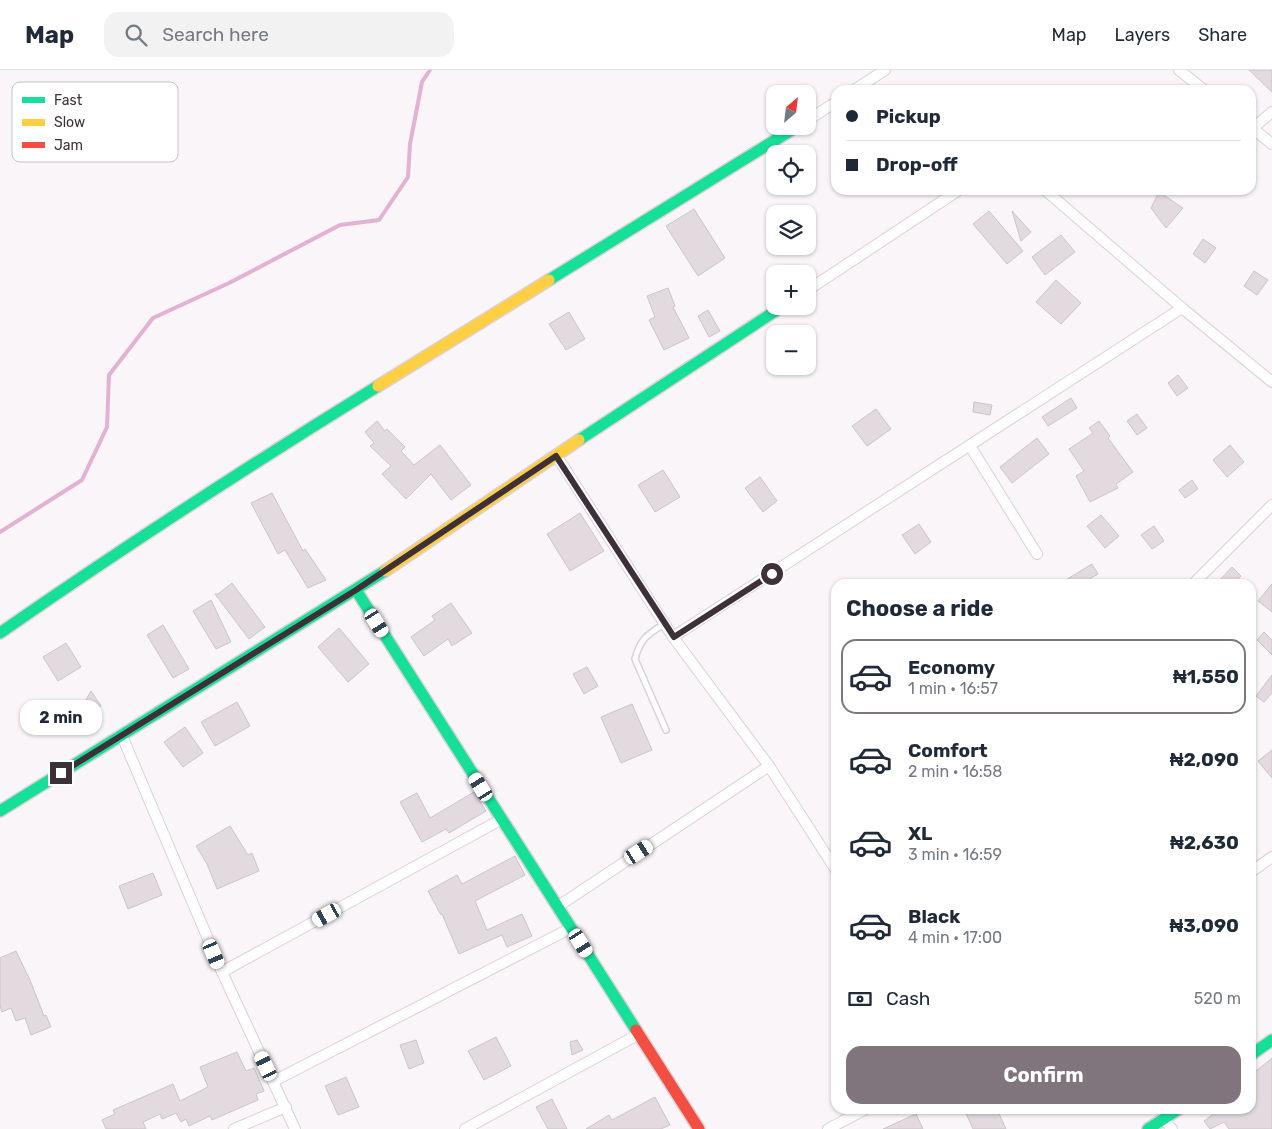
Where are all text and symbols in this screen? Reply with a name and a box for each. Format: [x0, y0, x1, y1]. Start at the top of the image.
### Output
search box [104, 12, 454, 57]
text: Map [25, 21, 74, 49]
icon: search [122, 21, 150, 49]
text: Search here [162, 23, 269, 46]
text: Map [1052, 24, 1087, 46]
text: Layers [1115, 24, 1170, 46]
text: Share [1198, 24, 1247, 46]
legend [12, 82, 178, 162]
north arrow [766, 85, 816, 135]
map controls [766, 85, 816, 375]
text: Fast [54, 92, 83, 109]
text: Pickup [876, 105, 941, 128]
text: Slow [54, 114, 85, 131]
text: Jam [54, 137, 83, 154]
button: locate [766, 145, 816, 195]
text: Drop-off [876, 153, 958, 176]
button: layers [766, 205, 816, 255]
button: + [766, 265, 816, 315]
button: − [766, 325, 816, 375]
route start [761, 563, 783, 585]
text: Choose a ride [846, 595, 993, 622]
car [362, 606, 391, 640]
icon: car [848, 654, 893, 699]
text: Economy [908, 656, 995, 679]
text: ₦1,550 [1173, 665, 1239, 688]
text: 1 min · 16:57 [908, 679, 998, 698]
callout: 2 min [20, 700, 102, 736]
text: 2 min [39, 708, 83, 727]
icon: car [848, 737, 893, 782]
text: Comfort [908, 739, 988, 762]
text: ₦2,090 [1170, 748, 1239, 771]
route end [50, 762, 72, 784]
text: 2 min · 16:58 [908, 762, 1003, 781]
car [466, 770, 495, 804]
icon: car [848, 820, 893, 865]
text: XL [908, 822, 932, 845]
text: ₦2,630 [1170, 831, 1239, 854]
car [622, 838, 655, 866]
text: 3 min · 16:59 [908, 845, 1002, 864]
car [310, 901, 343, 929]
icon: car [848, 903, 893, 948]
text: Black [908, 905, 960, 928]
text: ₦3,090 [1170, 914, 1239, 937]
car [566, 926, 595, 960]
text: 4 min · 17:00 [908, 928, 1002, 947]
car [201, 937, 226, 971]
icon: cash [846, 985, 874, 1013]
text: Cash [886, 987, 930, 1010]
text: 520 m [1194, 989, 1241, 1008]
button: Confirm [846, 1046, 1241, 1104]
car [252, 1049, 279, 1083]

